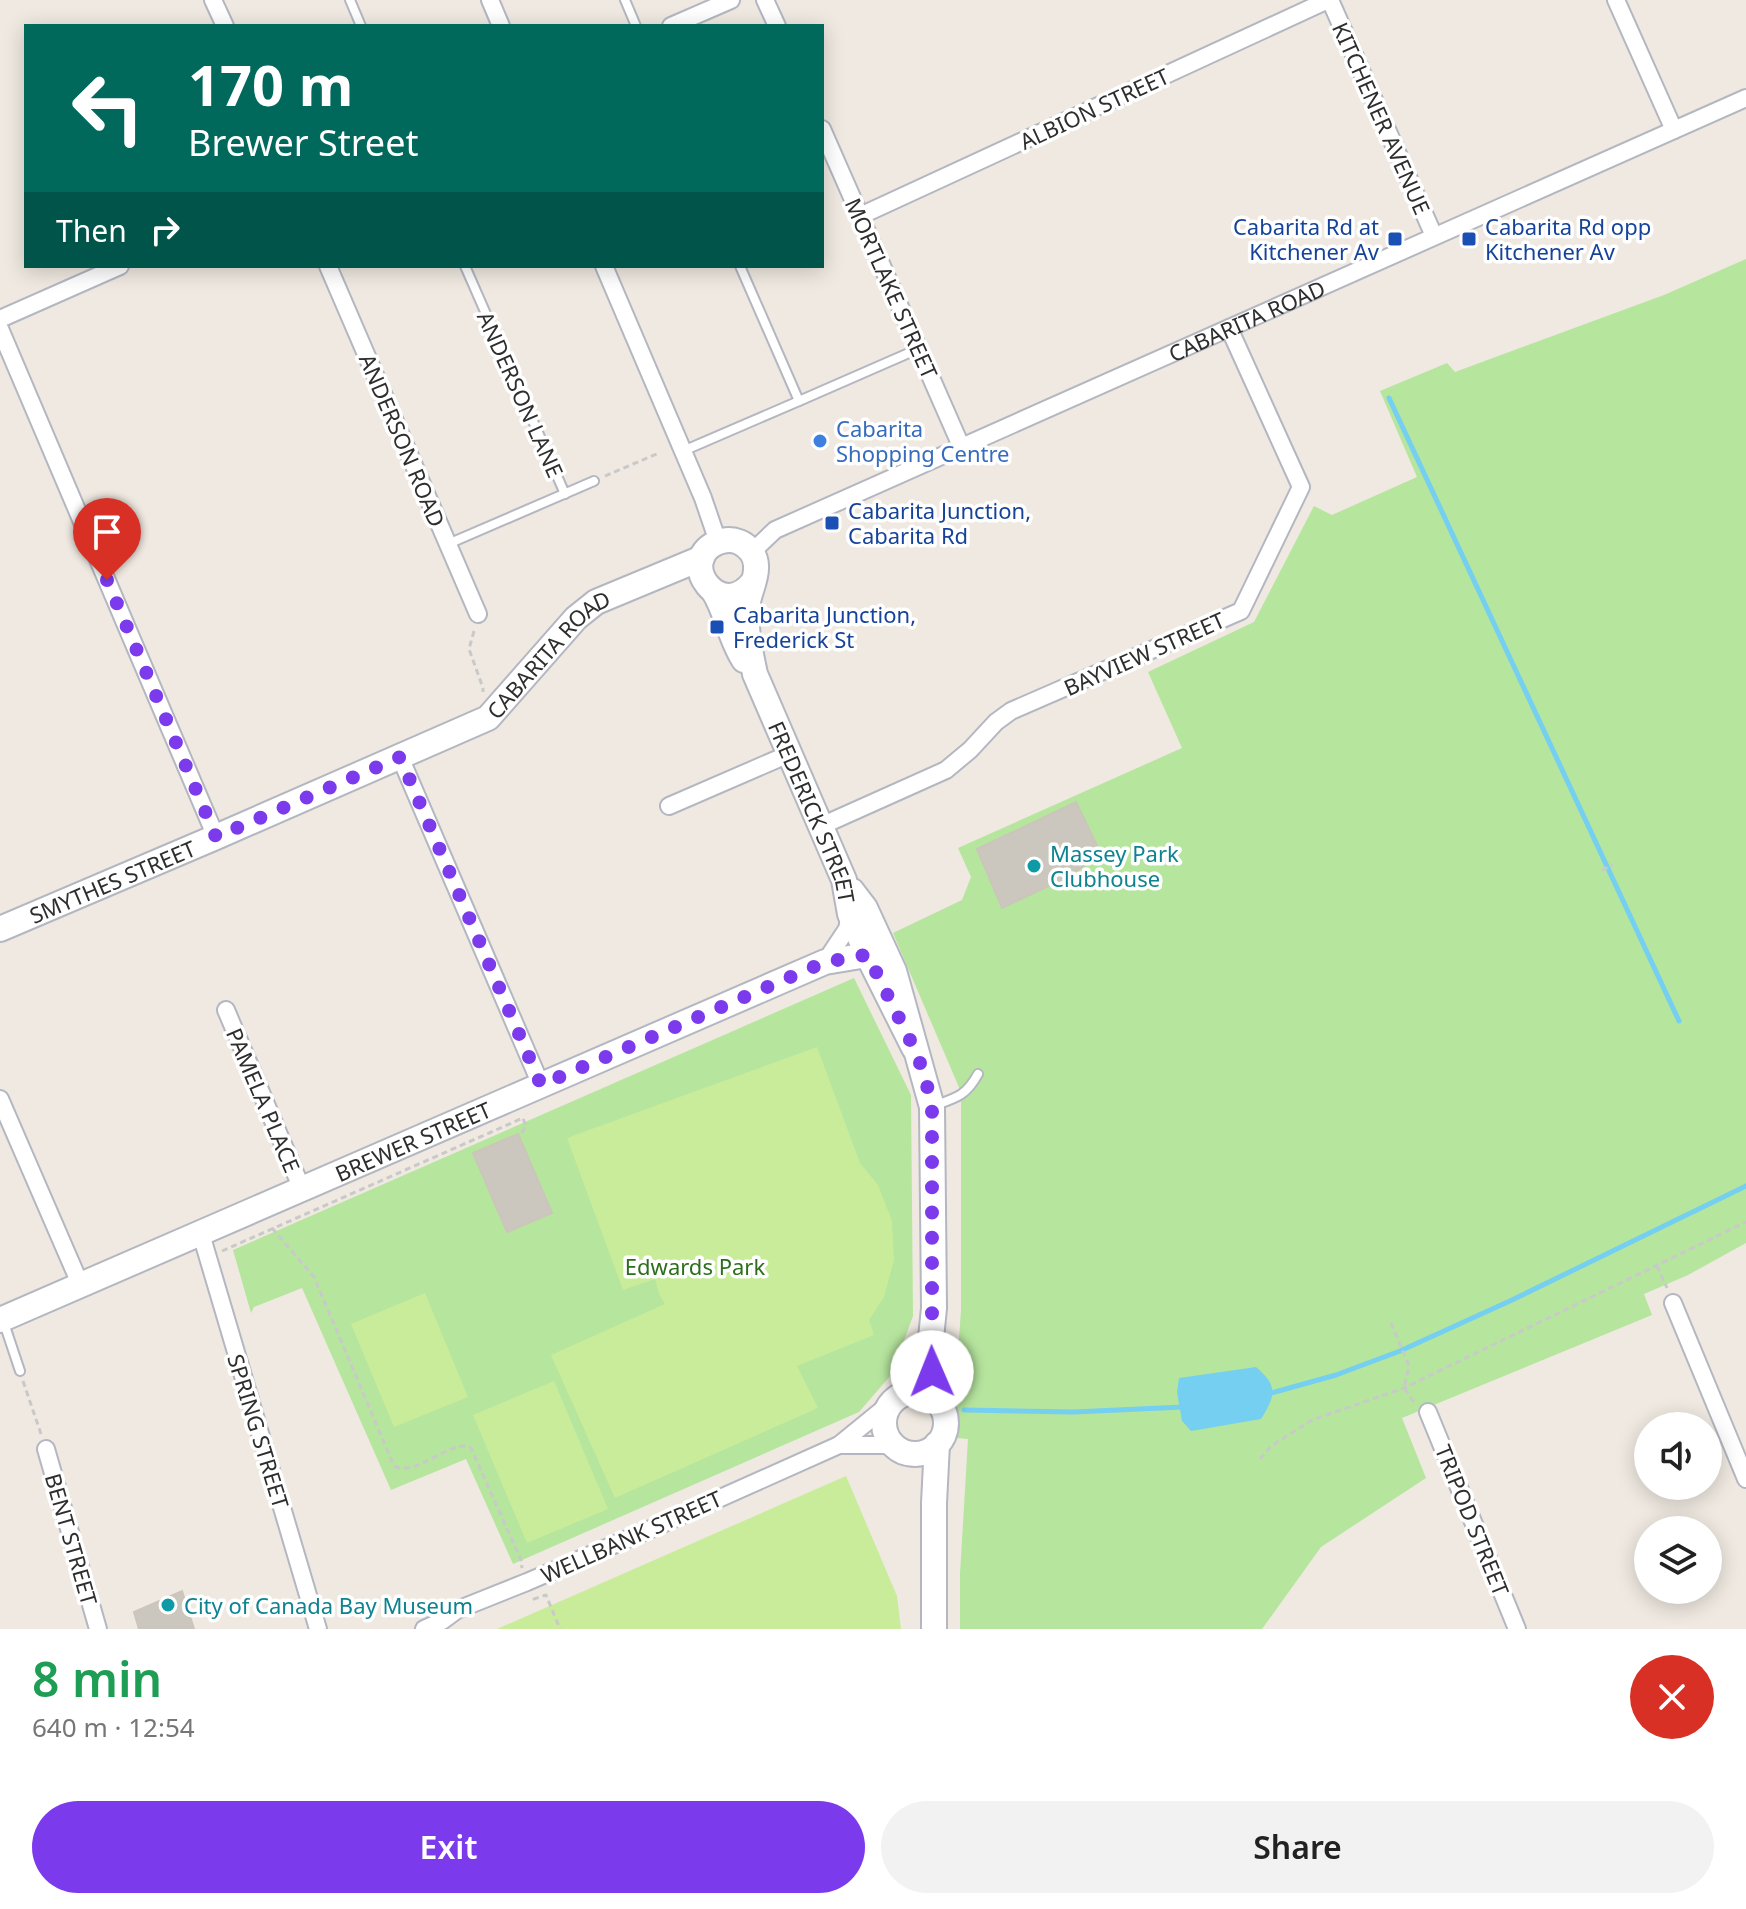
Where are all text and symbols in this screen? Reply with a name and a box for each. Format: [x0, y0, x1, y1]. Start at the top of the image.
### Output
street label: KITCHENER AVENUE [1326, 17, 1438, 219]
text: 170 m [188, 46, 353, 122]
icon: left [56, 56, 160, 160]
street label: ALBION STREET [1014, 60, 1174, 156]
text: Brewer Street [188, 118, 418, 167]
street label: MORTLAKE STREET [839, 193, 945, 383]
icon: right [143, 208, 187, 252]
text: Then [56, 210, 127, 251]
place label: Cabarita Rd at Kitchener Av [1233, 211, 1380, 266]
place label: Cabarita Rd opp Kitchener Av [1485, 211, 1651, 266]
marker: Cabarita Rd at Kitchener Av [1386, 230, 1404, 248]
marker: Cabarita Rd opp Kitchener Av [1460, 230, 1478, 248]
street label: CABARITA ROAD [1164, 272, 1330, 368]
street label: ANDERSON LANE [471, 306, 571, 482]
street label: ANDERSON ROAD [353, 349, 453, 531]
place label: Cabarita Shopping Centre [836, 413, 1009, 468]
marker: Cabarita Shopping Centre [811, 432, 829, 450]
place label: Cabarita Junction, Cabarita Rd [848, 495, 1031, 550]
pin [73, 498, 141, 580]
icon: arrive [85, 510, 129, 554]
marker: Cabarita Junction, Cabarita Rd [823, 514, 841, 532]
street label: CABARITA ROAD [479, 583, 614, 725]
place label: Cabarita Junction, Frederick St [733, 599, 916, 654]
street label: BAYVIEW STREET [1059, 604, 1229, 702]
marker: Cabarita Junction, Frederick St [708, 618, 726, 636]
street label: FREDERICK STREET [762, 716, 863, 905]
street label: SMYTHES STREET [25, 833, 200, 930]
place label: Massey Park Clubhouse [1050, 838, 1179, 893]
marker: Massey Park Clubhouse [1025, 857, 1043, 875]
street label: PAMELA PLACE [220, 1023, 308, 1177]
street label: BREWER STREET [330, 1094, 495, 1188]
park label: Edwards Park [625, 1251, 765, 1281]
position arrow [890, 1330, 974, 1414]
street label: SPRING STREET [221, 1350, 297, 1512]
map controls [1634, 1412, 1722, 1604]
button: sound [1634, 1412, 1722, 1500]
street label: TRIPOD STREET [1429, 1440, 1517, 1600]
street label: BENT STREET [39, 1470, 105, 1608]
street label: WELLBANK STREET [536, 1483, 726, 1589]
button: layers [1634, 1516, 1722, 1604]
place label: City of Canada Bay Museum [184, 1590, 473, 1620]
marker: City of Canada Bay Museum [159, 1596, 177, 1614]
text: 8 min [32, 1646, 162, 1711]
button: close [1630, 1655, 1714, 1739]
text: 640 m · 12:54 [32, 1709, 195, 1745]
button: Exit [32, 1801, 865, 1893]
button: Share [881, 1801, 1714, 1893]

